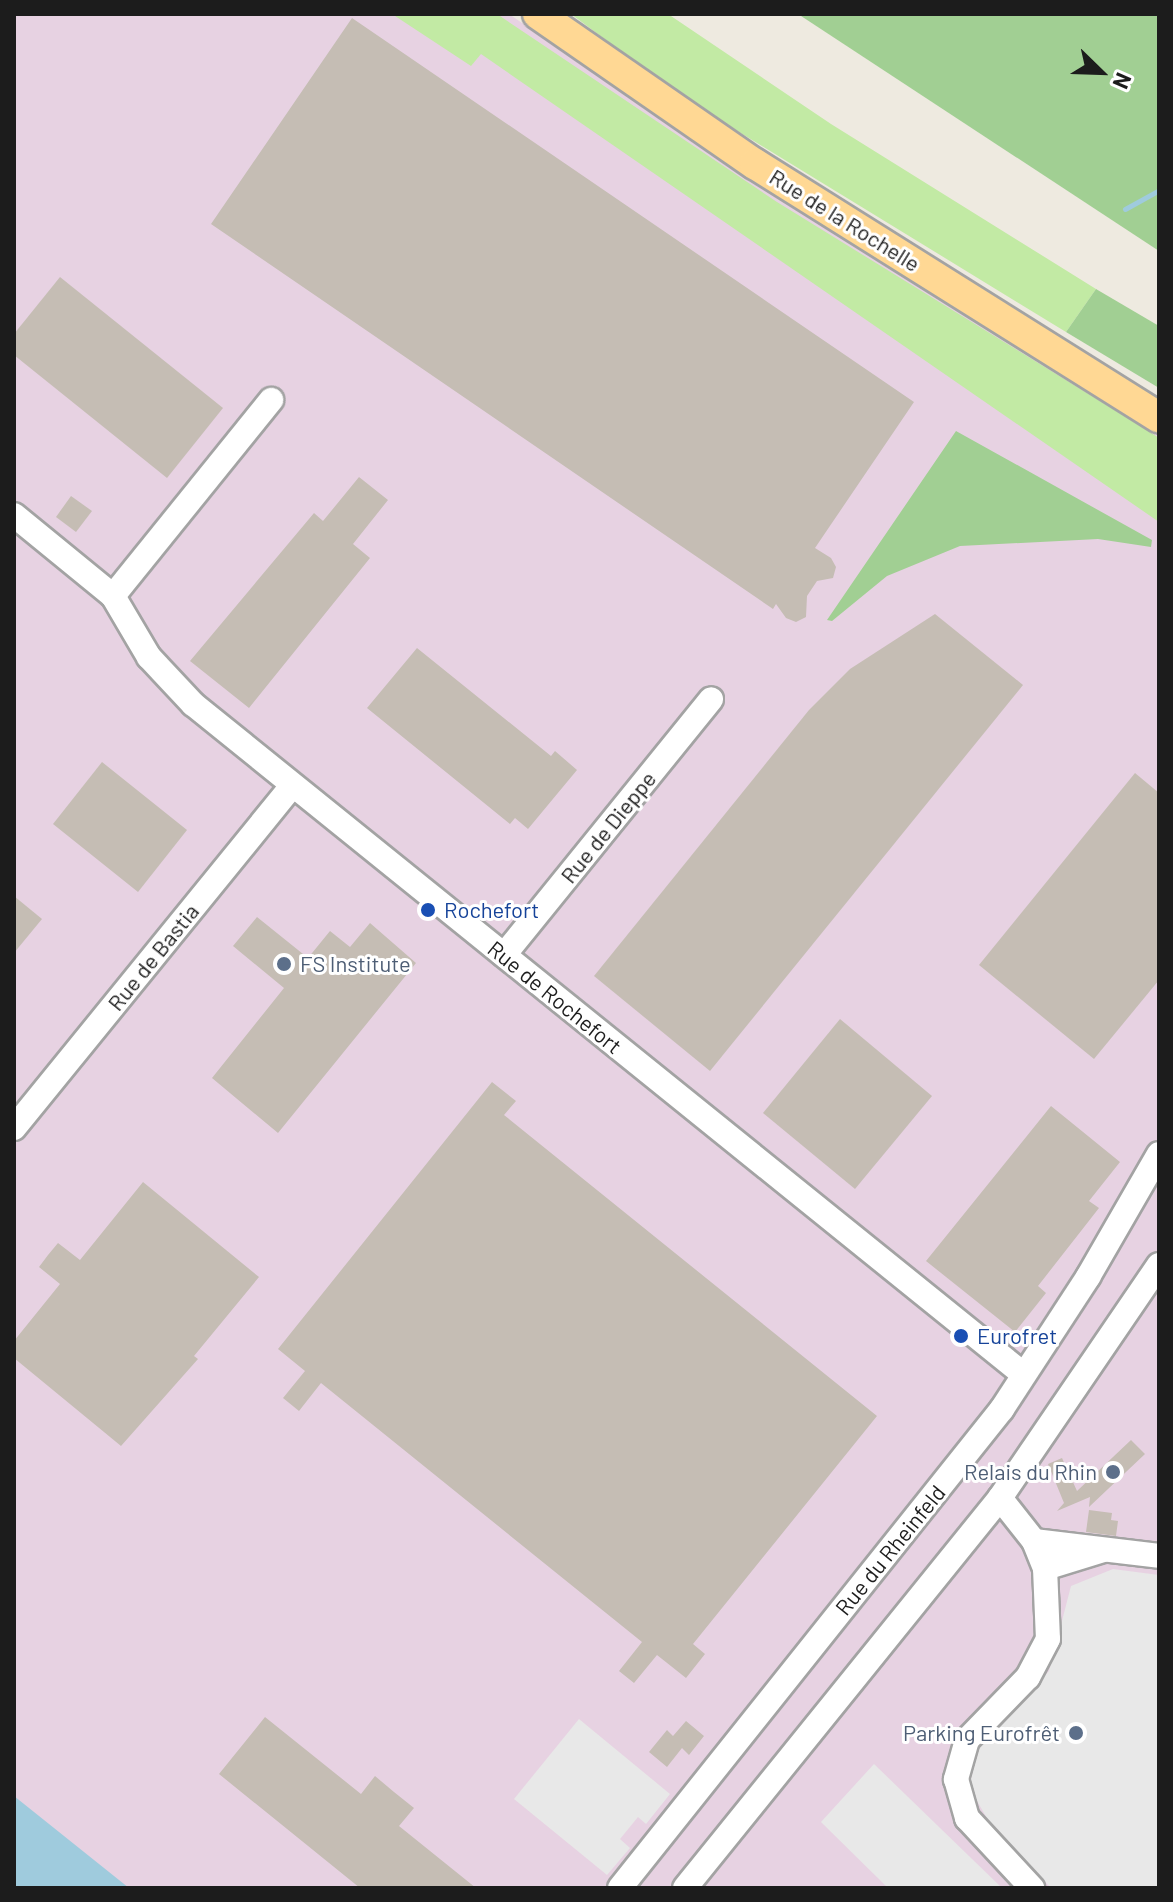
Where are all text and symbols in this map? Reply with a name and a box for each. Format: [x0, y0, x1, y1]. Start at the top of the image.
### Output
north arrow [1061, 32, 1141, 112]
text: N [1108, 70, 1138, 93]
street label: Rue de la Rochelle [765, 163, 925, 277]
street label: Rue de Dieppe [555, 766, 661, 888]
place label: Rochefort [444, 897, 539, 923]
street label: Rue de Bastia [102, 898, 204, 1016]
marker: Rochefort [419, 901, 437, 919]
street label: Rue de Rochefort [483, 935, 627, 1059]
place label: FS Institute [300, 951, 411, 977]
marker: FS Institute [275, 955, 293, 973]
place label: Eurofret [977, 1323, 1057, 1349]
marker: Eurofret [952, 1327, 970, 1345]
place label: Relais du Rhin [964, 1459, 1097, 1485]
marker: Relais du Rhin [1104, 1463, 1122, 1481]
street label: Rue du Rheinfeld [830, 1480, 950, 1620]
place label: Parking Eurofrêt [903, 1720, 1060, 1746]
marker: Parking Eurofrêt [1067, 1724, 1085, 1742]

